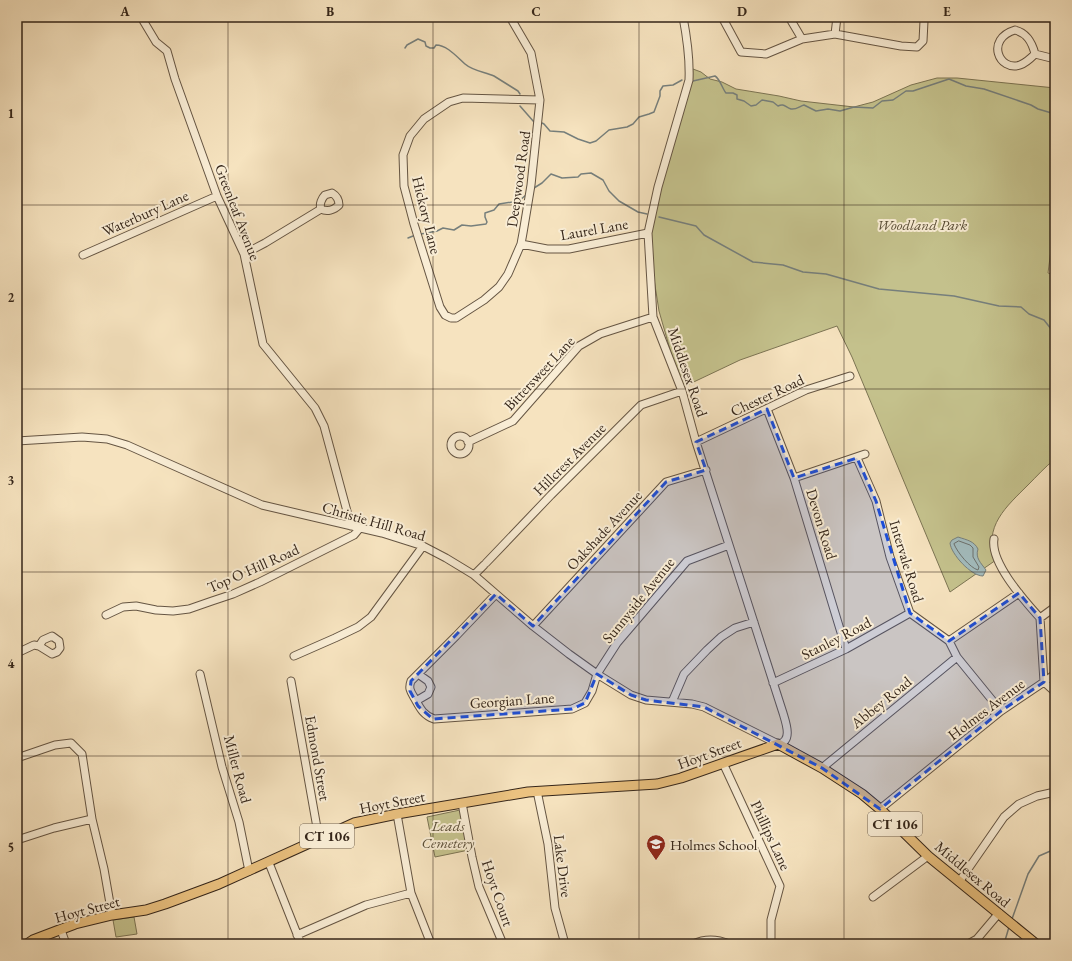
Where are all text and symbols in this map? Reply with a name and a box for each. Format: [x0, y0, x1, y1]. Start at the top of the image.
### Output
text: A [119, 3, 130, 20]
text: B [326, 3, 334, 20]
text: C [531, 3, 541, 20]
text: D [737, 3, 747, 20]
text: E [943, 3, 951, 20]
text: 1 [8, 105, 15, 122]
street label: Deepwood Road [502, 129, 534, 228]
street label: Greenleaf Avenue [211, 161, 265, 263]
street label: Hickory Lane [408, 174, 446, 256]
street label: Waterbury Lane [99, 185, 191, 240]
street label: Laurel Lane [559, 214, 630, 244]
park label: Woodland Park [877, 215, 967, 234]
text: 2 [8, 289, 15, 306]
street label: Middlesex Road [664, 325, 712, 420]
street label: Bittersweet Lane [500, 332, 579, 414]
street label: Chester Road [727, 370, 807, 420]
street label: Hillcrest Avenue [529, 418, 610, 499]
text: 3 [8, 472, 15, 489]
street label: Oakshade Avenue [562, 486, 646, 574]
street label: Devon Road [802, 486, 842, 562]
street label: Christie Hill Road [320, 497, 428, 545]
street label: Intervale Road [886, 518, 929, 605]
street label: Top O Hill Road [204, 539, 302, 597]
street label: Sunnyside Avenue [598, 553, 678, 647]
street label: Stanley Road [798, 612, 875, 664]
text: 4 [8, 655, 15, 672]
street label: Abbey Road [846, 672, 916, 733]
street label: Holmes Avenue [944, 674, 1028, 744]
street label: Georgian Lane [469, 688, 555, 712]
street label: Edmond Street [301, 714, 335, 802]
street label: Miller Road [220, 733, 256, 805]
street label: Hoyt Street [675, 733, 744, 773]
street label: Hoyt Street [358, 786, 427, 818]
street label: Phillips Lane [747, 797, 795, 873]
road number: CT 106 [868, 812, 922, 836]
park label: Leads Cemetery [422, 816, 474, 852]
road number: CT 106 [300, 824, 354, 848]
school or university icon: Holmes School [645, 833, 667, 861]
street label: Lake Drive [550, 834, 576, 898]
place label: Holmes School [670, 835, 758, 854]
street label: Middlesex Road [931, 837, 1015, 911]
text: 5 [8, 839, 14, 856]
street label: Hoyt Court [478, 857, 518, 929]
street label: Hoyt Street [52, 891, 122, 927]

